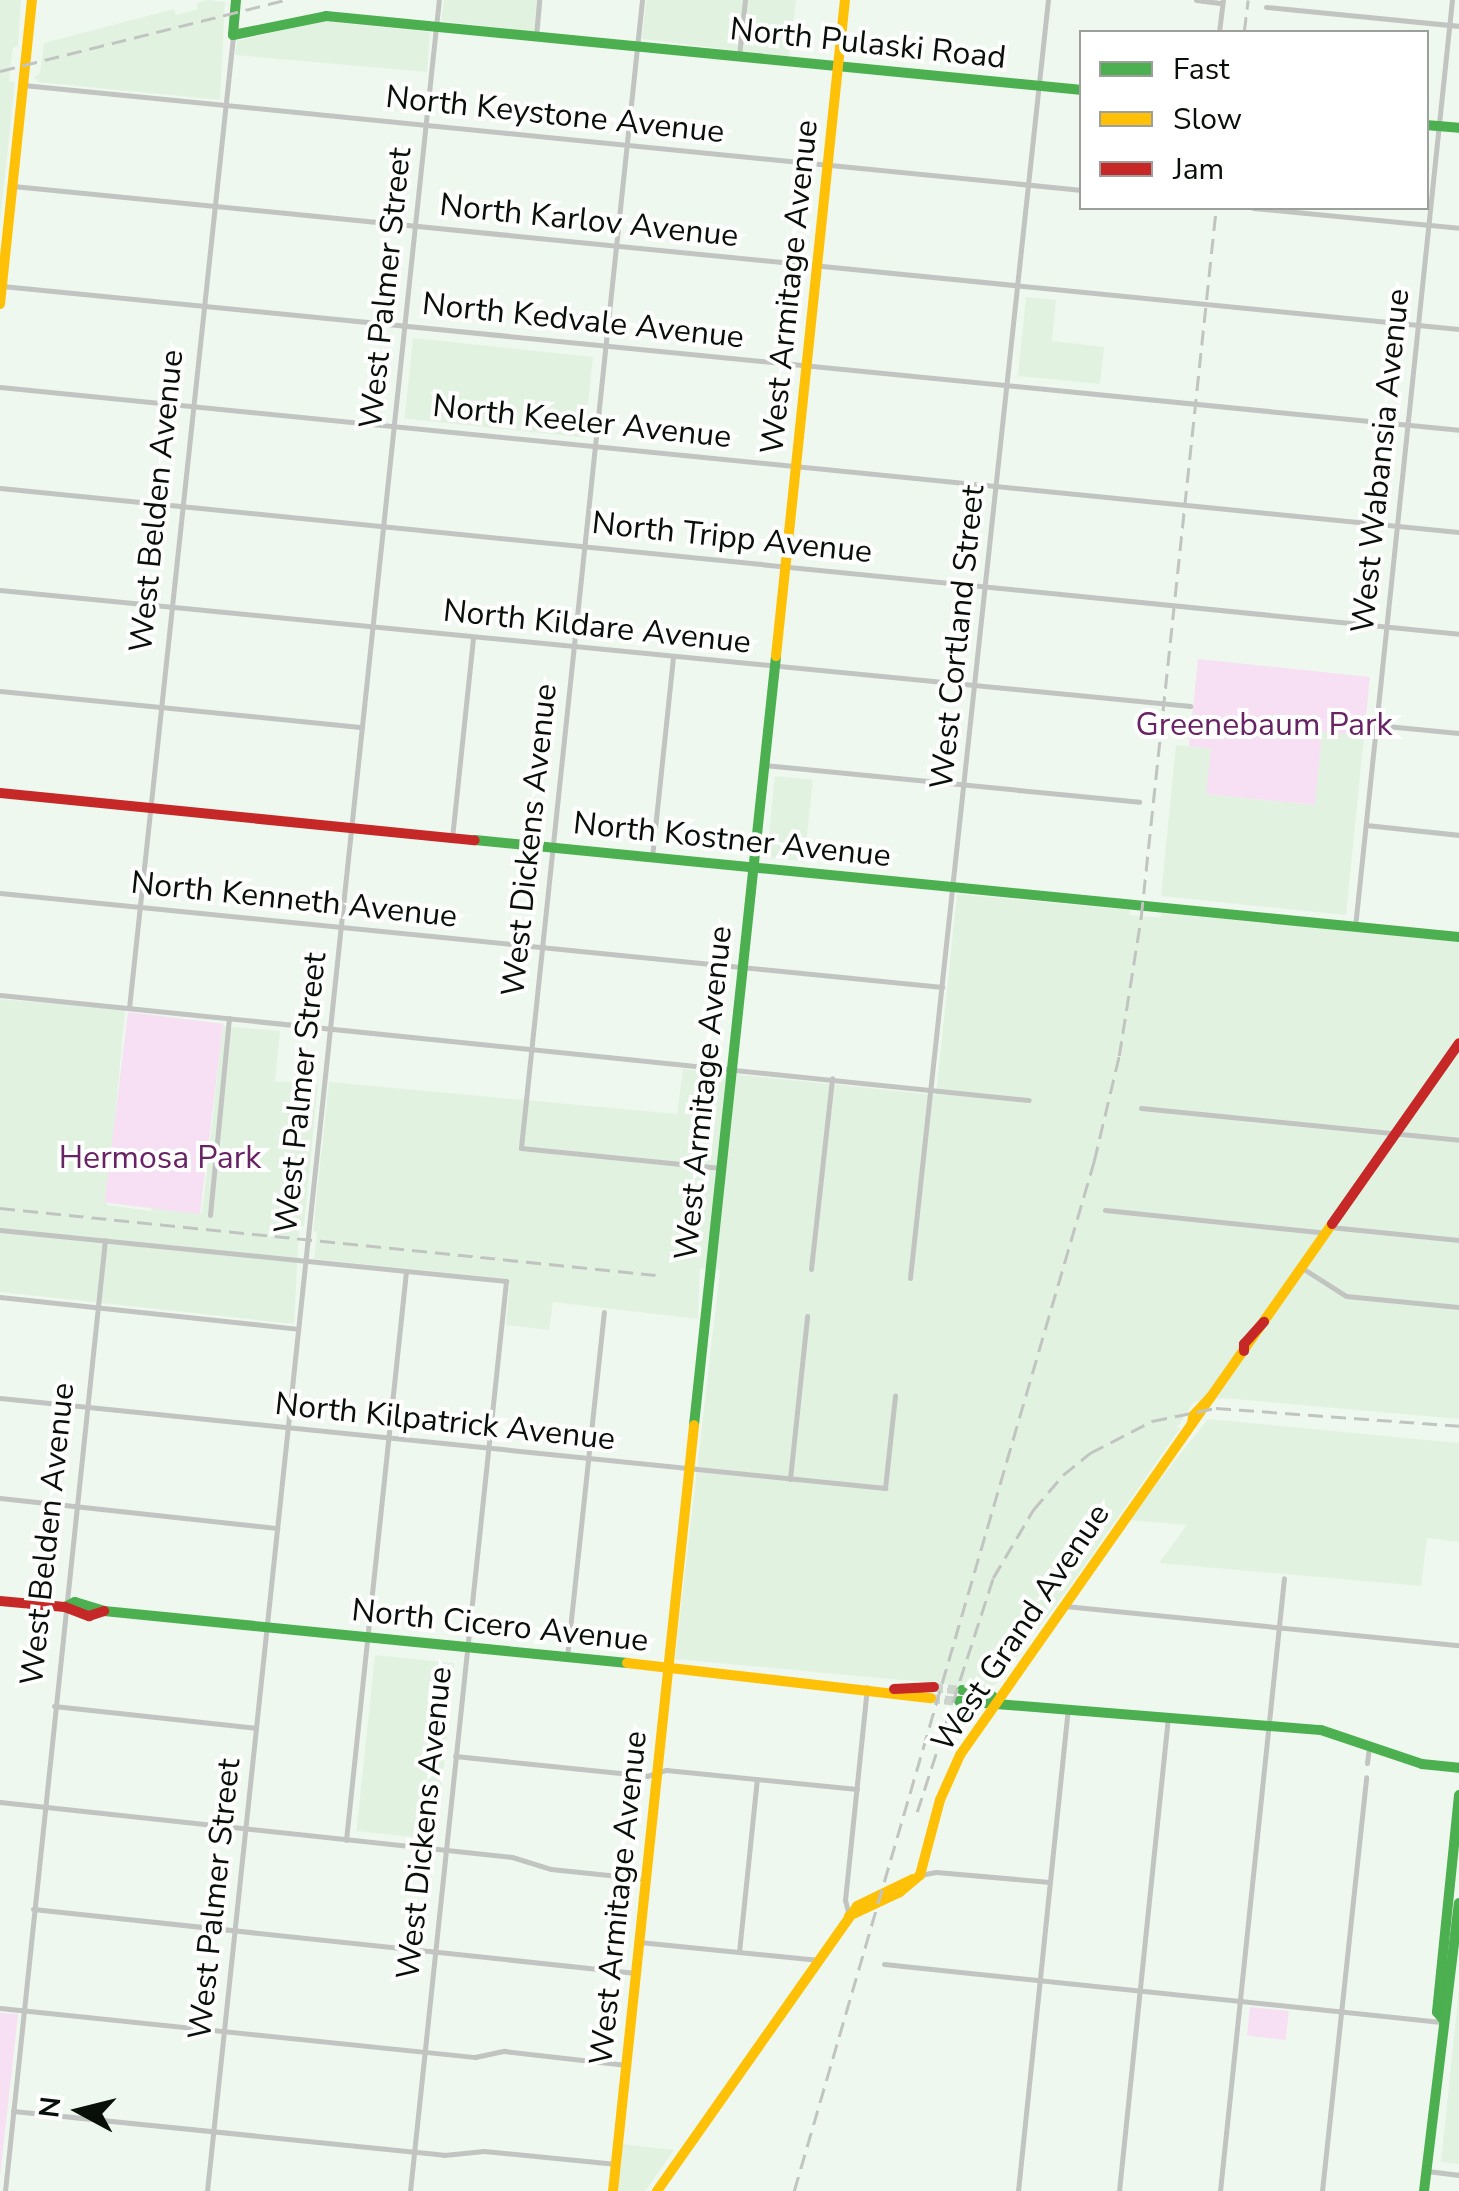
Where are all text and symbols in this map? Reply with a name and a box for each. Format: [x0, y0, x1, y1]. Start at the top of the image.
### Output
street label: North Pulaski Road [728, 10, 1008, 78]
legend [1079, 30, 1429, 210]
text: Fast [1173, 49, 1230, 90]
street label: North Keystone Avenue [384, 78, 726, 152]
text: Slow [1173, 99, 1242, 140]
street label: West Armitage Avenue [753, 118, 827, 456]
street label: West Palmer Street [352, 146, 420, 430]
text: Jam [1173, 149, 1224, 190]
street label: North Karlov Avenue [438, 186, 740, 256]
street label: North Kedvale Avenue [420, 285, 746, 357]
street label: West Wabansia Avenue [1344, 287, 1418, 635]
street label: West Belden Avenue [122, 348, 192, 654]
street label: North Keeler Avenue [431, 387, 733, 457]
street label: West Cortland Street [923, 483, 993, 791]
street label: North Tripp Avenue [590, 504, 874, 572]
street label: North Kildare Avenue [441, 592, 753, 662]
street label: West Dickens Avenue [494, 682, 566, 998]
park label: Greenebaum Park [1136, 706, 1392, 744]
street label: North Kostner Avenue [571, 804, 893, 876]
street label: North Kenneth Avenue [129, 864, 459, 936]
street label: West Armitage Avenue [667, 924, 741, 1262]
street label: West Palmer Street [267, 951, 335, 1235]
park label: Hermosa Park [59, 1139, 261, 1177]
street label: West Belden Avenue [13, 1381, 83, 1687]
street label: North Kilpatrick Avenue [273, 1385, 617, 1459]
street label: West Grand Avenue [924, 1497, 1118, 1759]
street label: North Cicero Avenue [350, 1591, 650, 1661]
street label: West Dickens Avenue [389, 1665, 461, 1981]
street label: West Armitage Avenue [582, 1729, 656, 2067]
street label: West Palmer Street [181, 1757, 249, 2041]
north arrow [30, 2061, 130, 2161]
text: N [30, 2095, 70, 2120]

